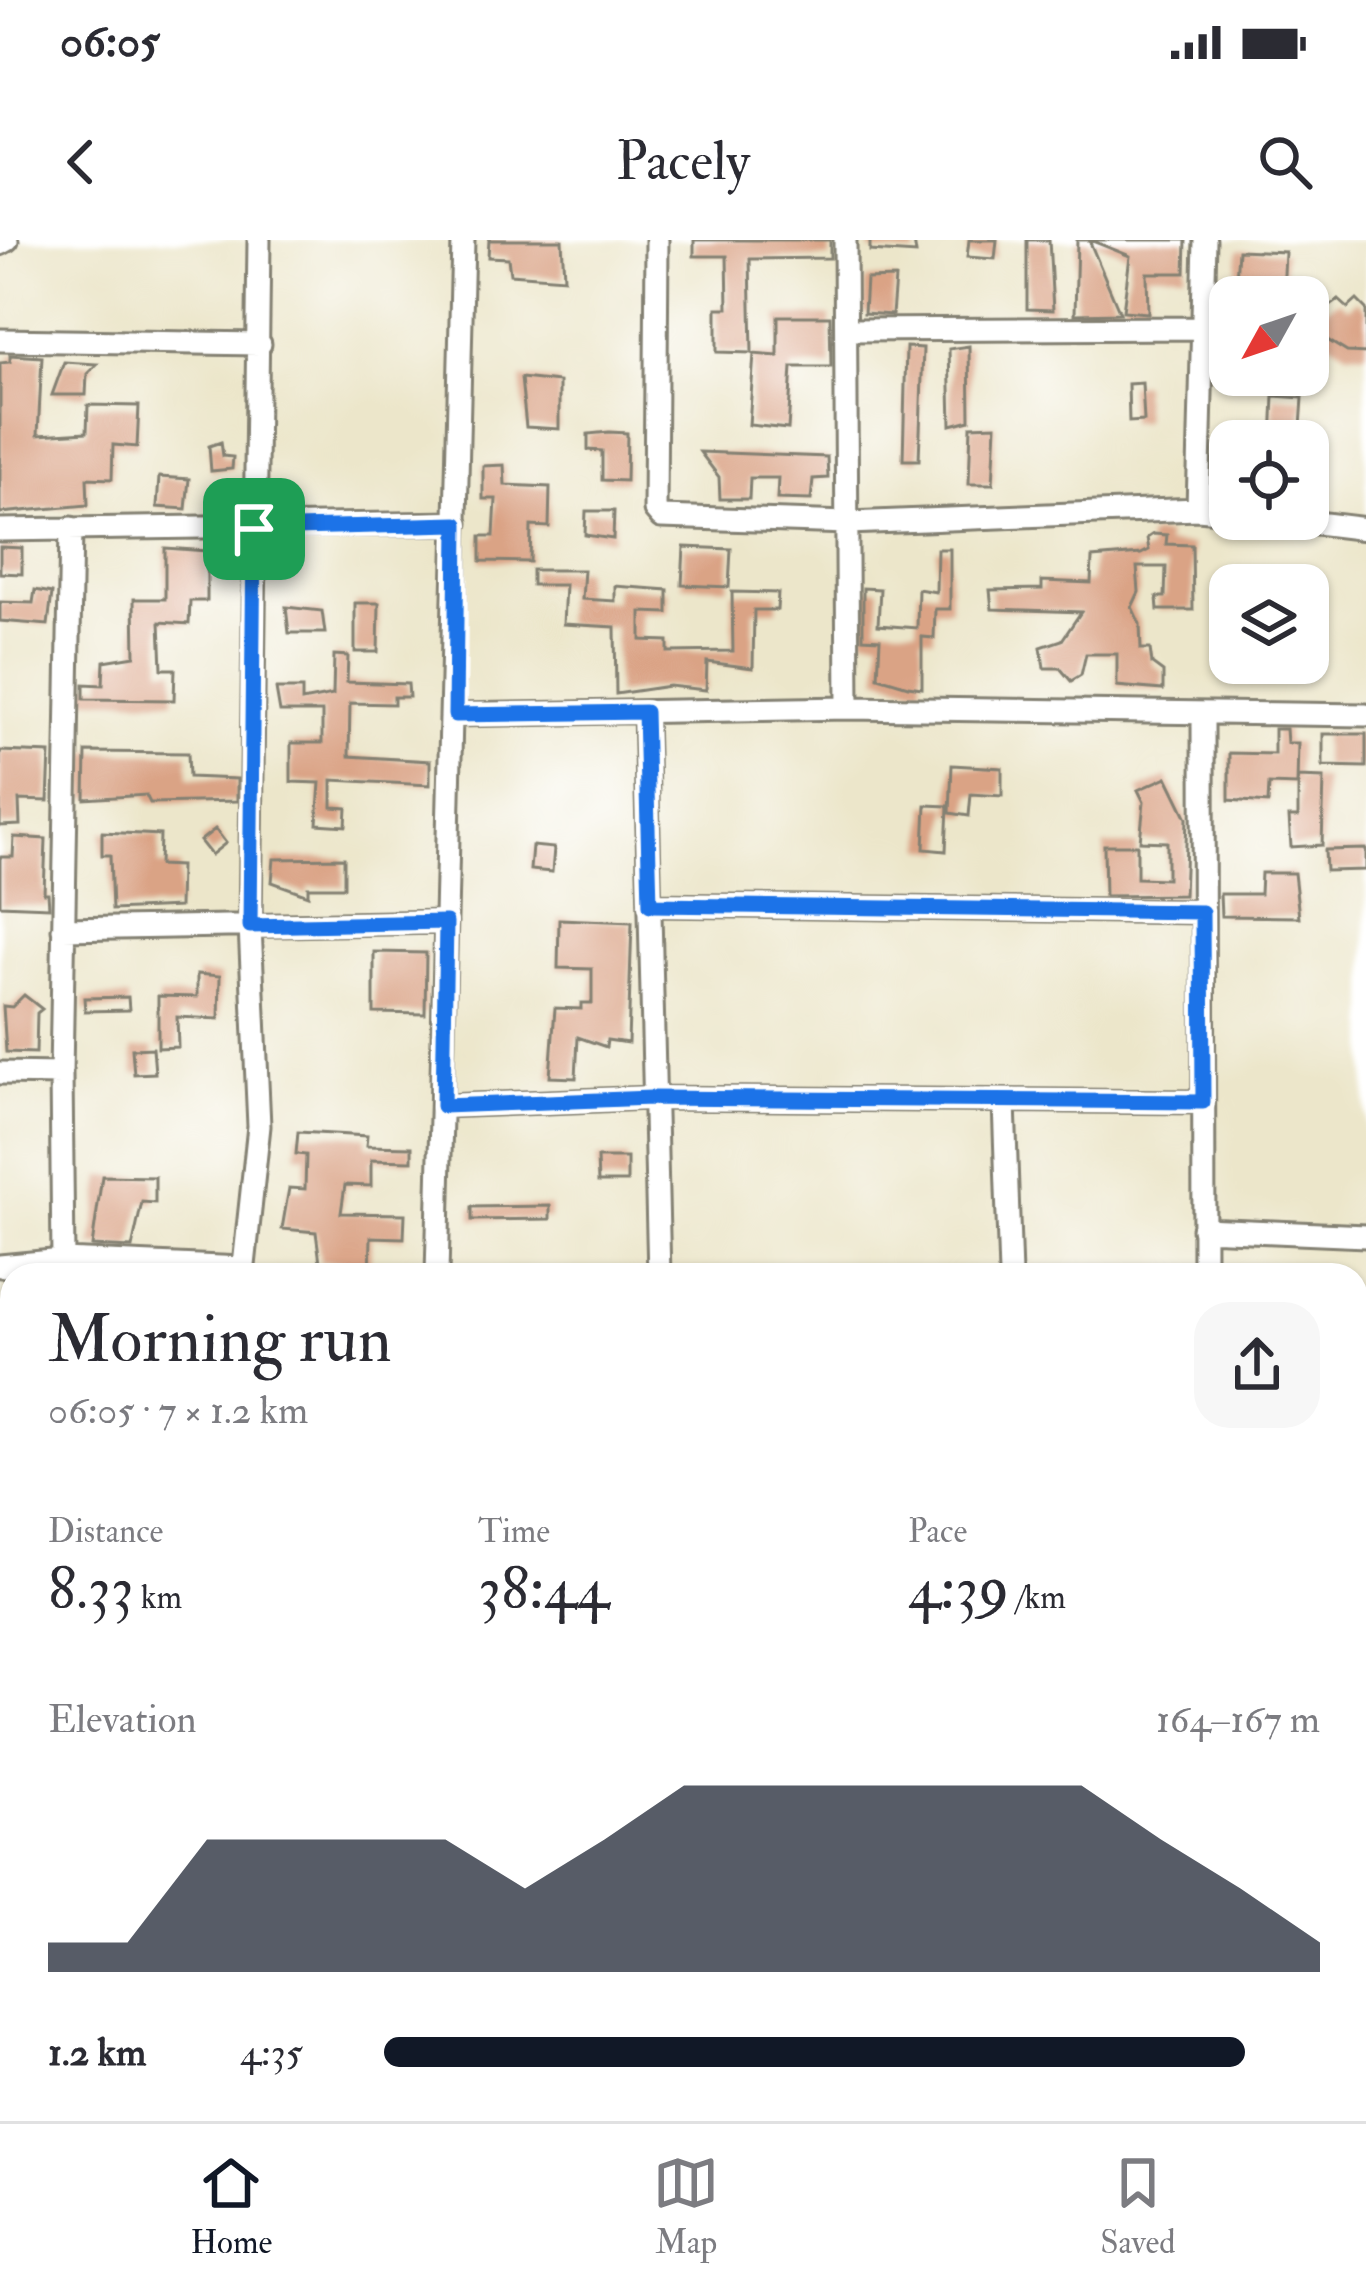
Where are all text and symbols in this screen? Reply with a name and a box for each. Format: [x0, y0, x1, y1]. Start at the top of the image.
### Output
text: 06:05 [60, 14, 160, 70]
text: Pacely [616, 128, 750, 196]
icon: back [48, 129, 114, 195]
icon: search [1252, 129, 1318, 195]
north arrow [1209, 276, 1329, 396]
map controls [1209, 276, 1329, 684]
button: locate [1209, 420, 1329, 540]
pin [203, 478, 305, 580]
icon: arrive [221, 496, 287, 562]
button: layers [1209, 564, 1329, 684]
text: Morning run [48, 1299, 392, 1382]
button: share [1194, 1302, 1320, 1428]
text: 06:05 · 7 × 1.2 km [48, 1386, 308, 1435]
text: Distance [48, 1511, 163, 1552]
text: Time [478, 1511, 550, 1552]
text: Pace [908, 1511, 967, 1552]
text: 8.33 [48, 1552, 134, 1627]
text: 38:44 [478, 1552, 609, 1627]
text: 4:39 [908, 1552, 1009, 1627]
text: km [134, 1577, 182, 1618]
text: /km [1009, 1577, 1066, 1618]
text: Elevation [48, 1695, 197, 1744]
text: 164–167 m [1156, 1695, 1320, 1744]
text: 1.2 km [48, 2028, 146, 2077]
text: 4:35 [240, 2028, 303, 2077]
tab: Home [190, 2150, 272, 2263]
tab: Map [653, 2150, 719, 2263]
tab: Saved [1100, 2150, 1176, 2263]

